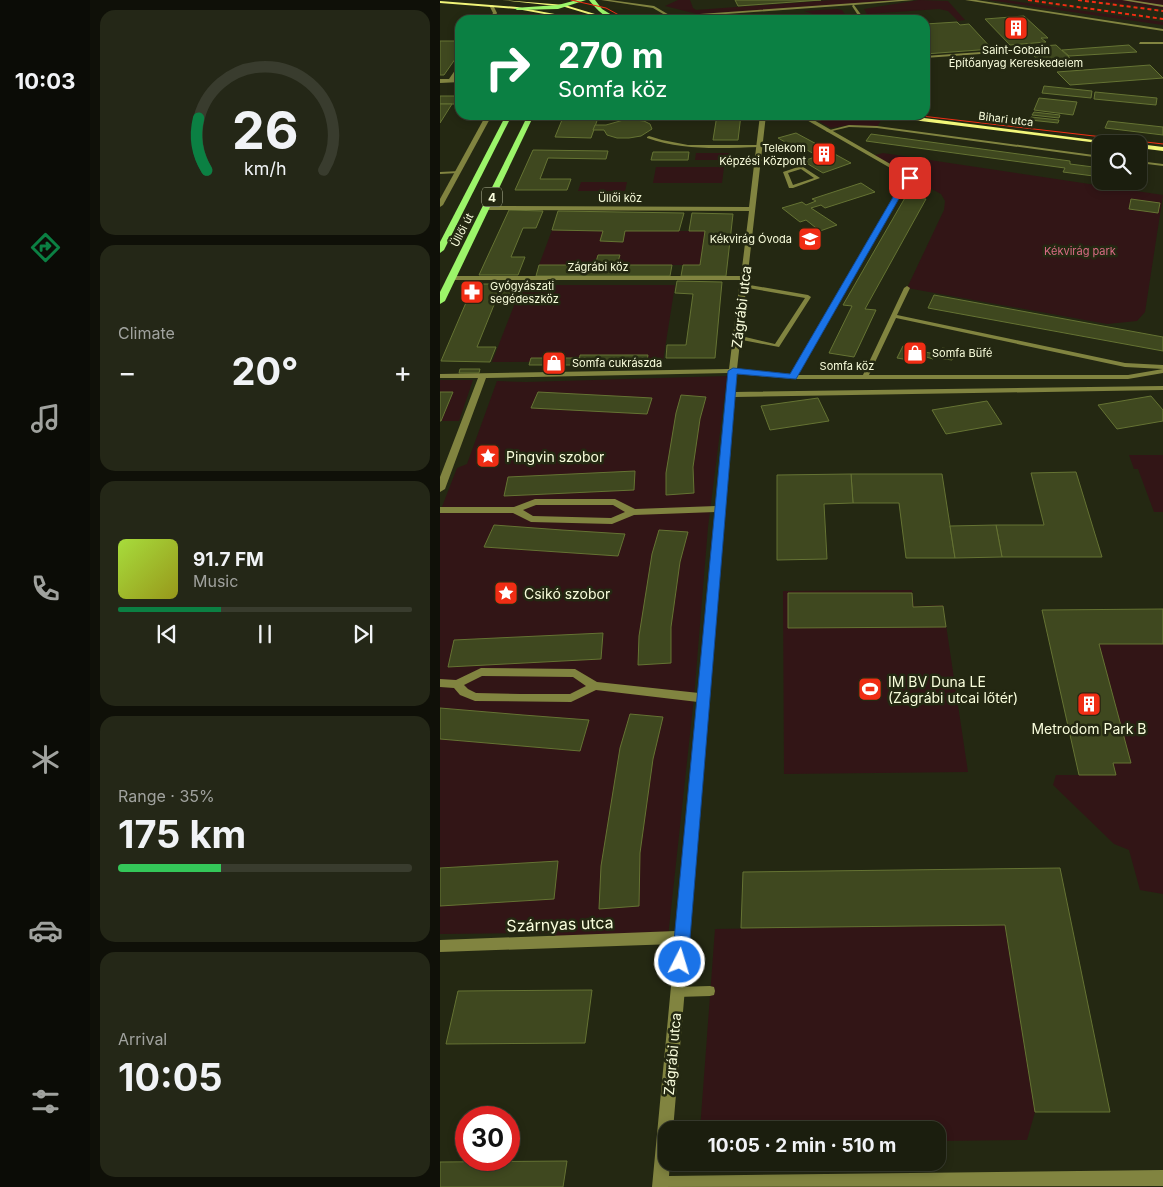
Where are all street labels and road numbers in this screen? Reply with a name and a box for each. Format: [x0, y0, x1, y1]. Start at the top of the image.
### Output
street label: Bihari utca [978, 109, 1034, 129]
road number: 4 [482, 188, 502, 206]
street label: Üllői köz [598, 191, 642, 205]
street label: Üllői út [448, 210, 477, 249]
street label: Zágrábi köz [568, 260, 628, 274]
street label: Zágrábi utca [728, 265, 754, 349]
street label: Somfa köz [820, 359, 874, 373]
street label: Szárnyas utca [506, 912, 614, 936]
street label: Zágrábi utca [660, 1012, 684, 1096]

